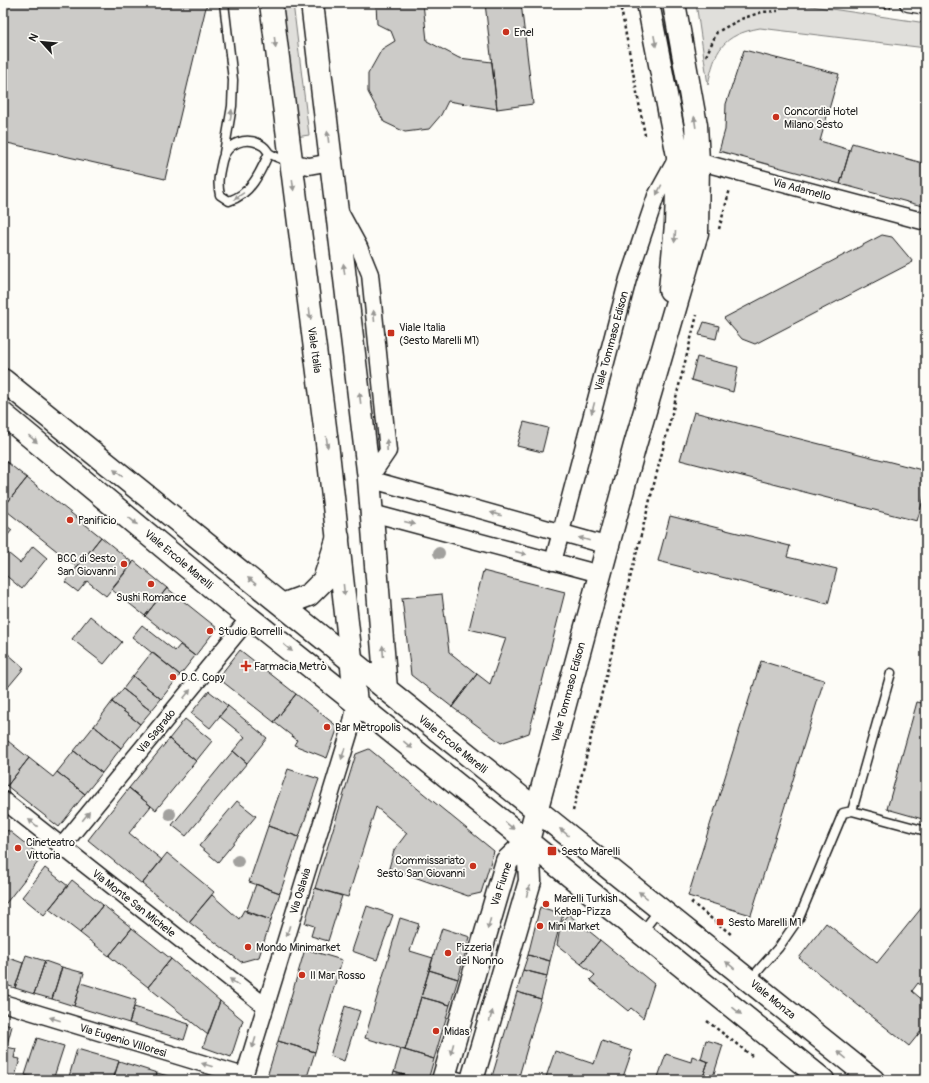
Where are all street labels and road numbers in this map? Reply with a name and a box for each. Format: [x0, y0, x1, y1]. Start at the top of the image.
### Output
street label: Via Adamello [771, 175, 833, 204]
street label: Viale Tommaso Edison [592, 290, 631, 393]
street label: Viale Italia [305, 326, 324, 374]
street label: Viale Ercole Marelli [142, 527, 215, 592]
street label: Viale Tommaso Edison [549, 641, 588, 744]
street label: Via Sagrado [135, 706, 178, 756]
street label: Viale Ercole Marelli [416, 713, 490, 776]
street label: Via Fiume [488, 860, 515, 908]
street label: Via Oslavia [287, 866, 314, 916]
street label: Via Monte San Michele [89, 867, 178, 940]
street label: Viale Monza [747, 977, 798, 1022]
street label: Via Eugenio Villoresi [78, 1021, 168, 1060]

